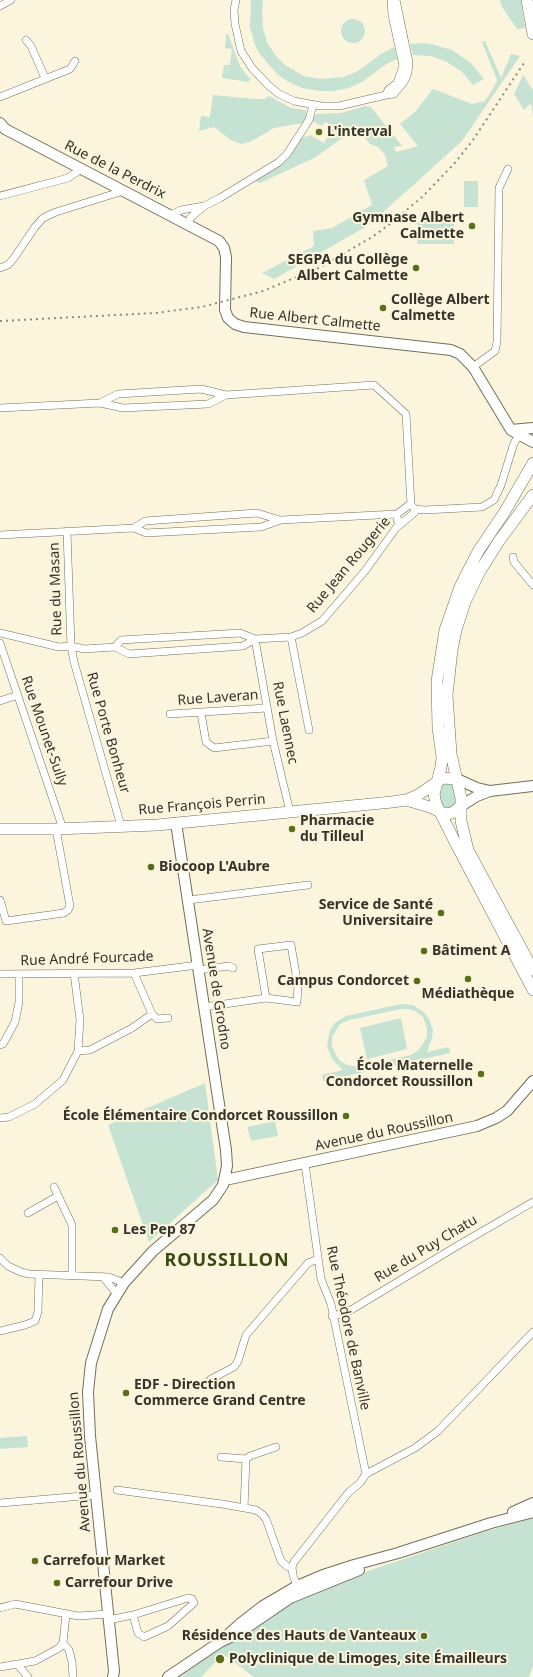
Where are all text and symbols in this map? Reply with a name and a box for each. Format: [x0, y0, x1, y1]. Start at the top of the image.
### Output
place label: L'interval [327, 124, 392, 140]
marker: L'interval [314, 127, 324, 137]
street label: Rue de la Perdrix [62, 137, 168, 203]
place label: Gymnase Albert Calmette [352, 210, 464, 242]
marker: Gymnase Albert Calmette [467, 221, 477, 231]
place label: SEGPA du Collège Albert Calmette [288, 252, 408, 284]
marker: SEGPA du Collège Albert Calmette [411, 263, 421, 273]
place label: Collège Albert Calmette [391, 292, 490, 324]
marker: Collège Albert Calmette [378, 303, 388, 313]
street label: Rue Albert Calmette [249, 305, 381, 335]
street label: Rue Jean Rougerie [304, 513, 394, 617]
street label: Rue du Masan [46, 542, 66, 636]
street label: Rue Porte Bonheur [83, 670, 133, 796]
street label: Rue Mounet-Sully [17, 674, 71, 788]
street label: Rue Laennec [269, 680, 301, 766]
street label: Rue Laveran [177, 687, 259, 709]
street label: Rue François Perrin [138, 791, 266, 819]
place label: Pharmacie du Tilleul [300, 813, 374, 846]
marker: Pharmacie du Tilleul [287, 824, 297, 834]
place label: Biocoop L'Aubre [159, 859, 270, 875]
marker: Biocoop L'Aubre [146, 862, 156, 872]
place label: Service de Santé Universitaire [319, 897, 433, 930]
marker: Service de Santé Universitaire [436, 908, 446, 918]
street label: Avenue de Grodno [198, 927, 234, 1051]
place label: Bâtiment A [432, 943, 510, 959]
marker: Bâtiment A [419, 946, 429, 956]
street label: Rue André Fourcade [20, 948, 154, 970]
place label: Campus Condorcet [277, 973, 409, 989]
marker: Médiathèque [463, 974, 473, 984]
marker: Campus Condorcet [412, 976, 422, 986]
place label: Médiathèque [422, 986, 514, 1002]
place label: École Maternelle Condorcet Roussillon [326, 1058, 473, 1090]
marker: École Maternelle Condorcet Roussillon [476, 1069, 486, 1079]
place label: École Élémentaire Condorcet Roussillon [63, 1108, 338, 1124]
street label: Avenue du Roussillon [313, 1109, 455, 1155]
marker: École Élémentaire Condorcet Roussillon [341, 1111, 351, 1121]
street label: Rue du Puy Chatu [372, 1212, 480, 1286]
place label: Les Pep 87 [123, 1222, 195, 1238]
marker: Les Pep 87 [110, 1225, 120, 1235]
street label: Rue Théodore de Banville [322, 1244, 374, 1412]
district label: ROUSSILLON [164, 1250, 290, 1272]
place label: EDF - Direction Commerce Grand Centre [134, 1377, 306, 1410]
marker: EDF - Direction Commerce Grand Centre [121, 1388, 131, 1398]
street label: Avenue du Roussillon [65, 1391, 95, 1533]
place label: Carrefour Market [43, 1553, 165, 1569]
marker: Carrefour Market [30, 1556, 40, 1566]
place label: Carrefour Drive [65, 1575, 173, 1591]
marker: Carrefour Drive [52, 1578, 62, 1588]
place label: Résidence des Hauts de Vanteaux [182, 1628, 416, 1644]
marker: Résidence des Hauts de Vanteaux [419, 1631, 429, 1641]
place label: Polyclinique de Limoges, site Émailleurs [229, 1651, 507, 1667]
marker: Polyclinique de Limoges, site Émailleurs [214, 1653, 226, 1665]

